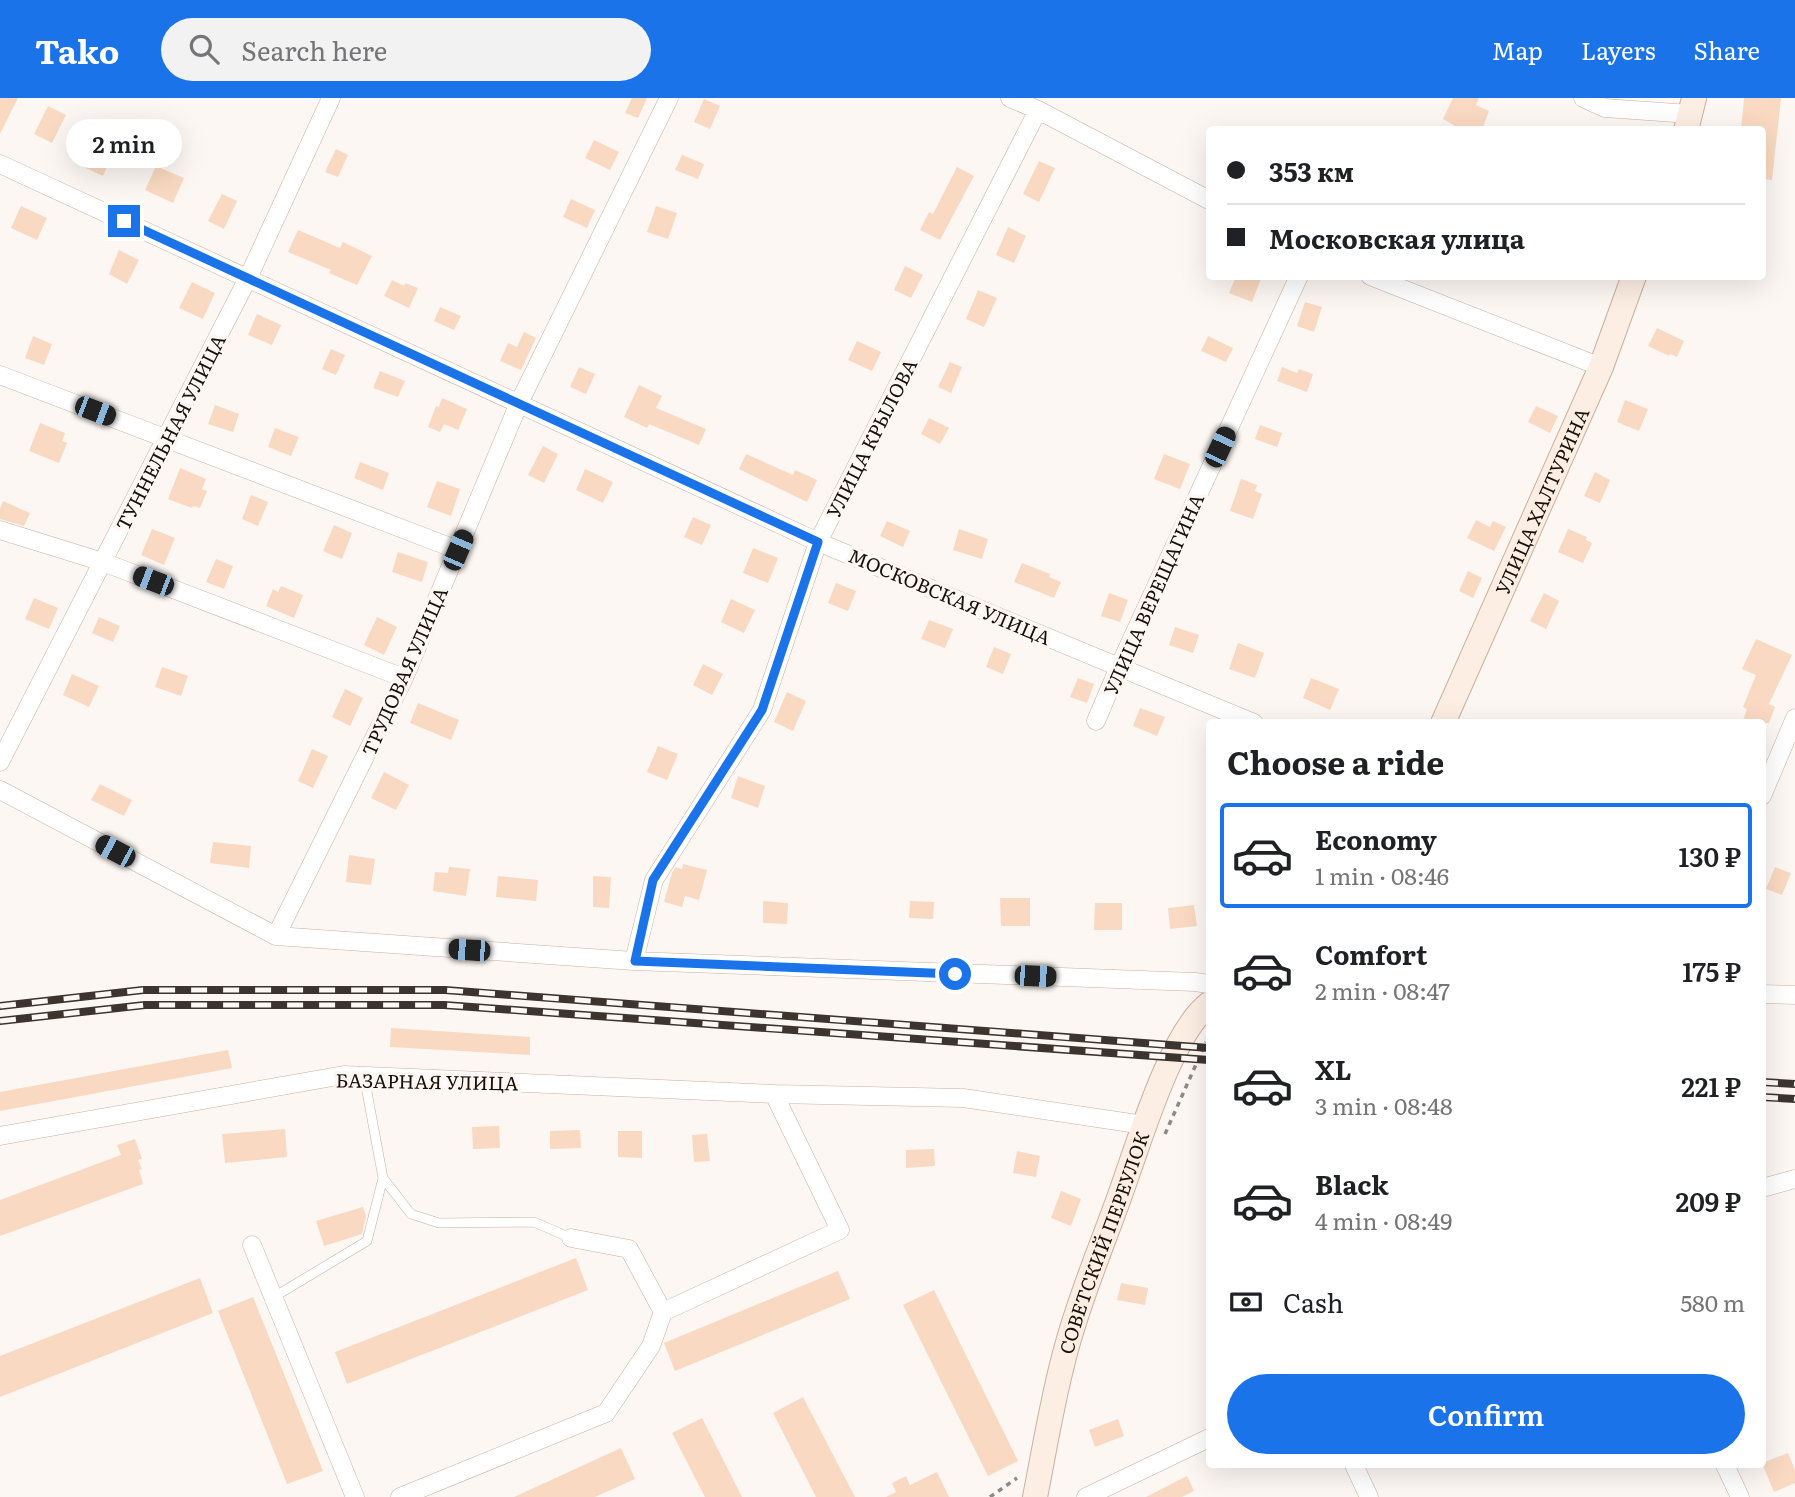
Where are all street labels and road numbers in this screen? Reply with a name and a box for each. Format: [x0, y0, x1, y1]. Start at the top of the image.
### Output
street label: ТУННЕЛЬНАЯ УЛИЦА [108, 329, 232, 535]
street label: УЛИЦА КРЫЛОВА [819, 353, 923, 523]
street label: УЛИЦА ХАЛТУРИНА [1488, 403, 1595, 599]
street label: УЛИЦА ВЕРЕЩАГИНА [1096, 489, 1210, 699]
street label: МОСКОВСКАЯ УЛИЦА [845, 541, 1056, 651]
street label: ТРУДОВАЯ УЛИЦА [354, 582, 454, 760]
street label: БАЗАРНАЯ УЛИЦА [335, 1065, 519, 1097]
street label: СОВЕТСКИЙ ПЕРЕУЛОК [1051, 1127, 1155, 1357]

